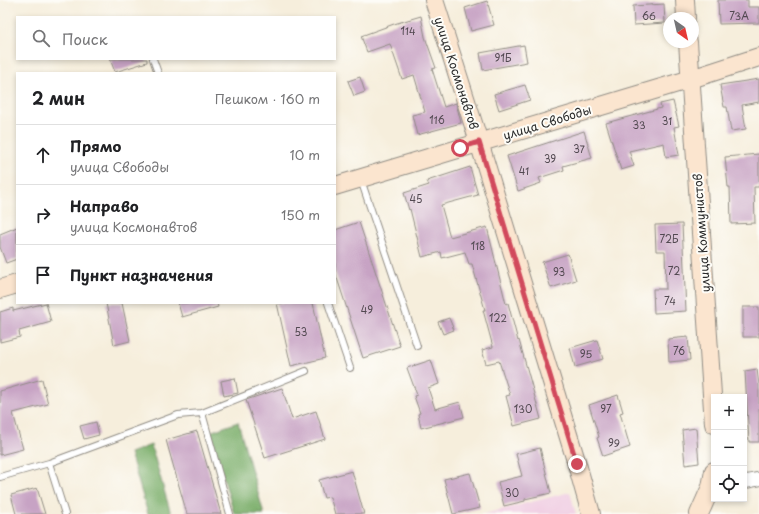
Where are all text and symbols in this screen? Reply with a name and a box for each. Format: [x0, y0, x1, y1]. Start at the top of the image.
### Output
house number: 66 [642, 8, 656, 23]
house number: 73А [729, 8, 749, 23]
north arrow [663, 12, 699, 48]
street label: улица Космонавтов [430, 14, 484, 132]
search box [16, 16, 336, 60]
house number: 114 [401, 23, 416, 38]
icon: search [30, 27, 52, 49]
text: Поиск [62, 27, 108, 50]
house number: 91Б [495, 50, 512, 65]
text: 2 мин [32, 85, 85, 111]
text: Пешком · 160 m [215, 89, 320, 108]
street label: улица Свободы [501, 100, 593, 144]
house number: 116 [429, 112, 445, 127]
house number: 31 [662, 113, 672, 128]
house number: 33 [632, 117, 646, 132]
text: Прямо [70, 134, 121, 157]
route start [451, 139, 469, 157]
house number: 37 [573, 141, 586, 156]
icon: ahead [32, 144, 54, 166]
text: 10 m [290, 145, 320, 164]
house number: 39 [544, 151, 556, 166]
text: улица Свободы [70, 157, 169, 176]
house number: 41 [519, 163, 529, 178]
street label: улица Коммунистов [688, 173, 714, 293]
house number: 45 [410, 191, 422, 206]
text: Направо [70, 194, 139, 217]
icon: right [32, 204, 54, 226]
text: 150 m [281, 205, 320, 224]
text: улица Космонавтов [70, 217, 197, 236]
house number: 72Б [659, 231, 679, 246]
house number: 118 [471, 238, 485, 253]
text: Пункт назначения [70, 263, 213, 286]
house number: 72 [668, 263, 680, 278]
icon: arrive [32, 264, 54, 286]
house number: 93 [553, 264, 565, 279]
house number: 74 [664, 293, 676, 308]
house number: 49 [361, 302, 373, 317]
house number: 122 [489, 310, 507, 325]
house number: 53 [295, 324, 307, 339]
house number: 76 [673, 343, 685, 358]
house number: 95 [580, 346, 592, 361]
map controls [711, 394, 747, 502]
button: + [711, 394, 747, 430]
house number: 130 [514, 401, 532, 416]
house number: 97 [600, 401, 612, 416]
button: − [711, 430, 747, 466]
house number: 99 [608, 435, 620, 450]
route end [568, 455, 586, 473]
button: locate [711, 466, 747, 502]
house number: 30 [505, 485, 519, 500]

